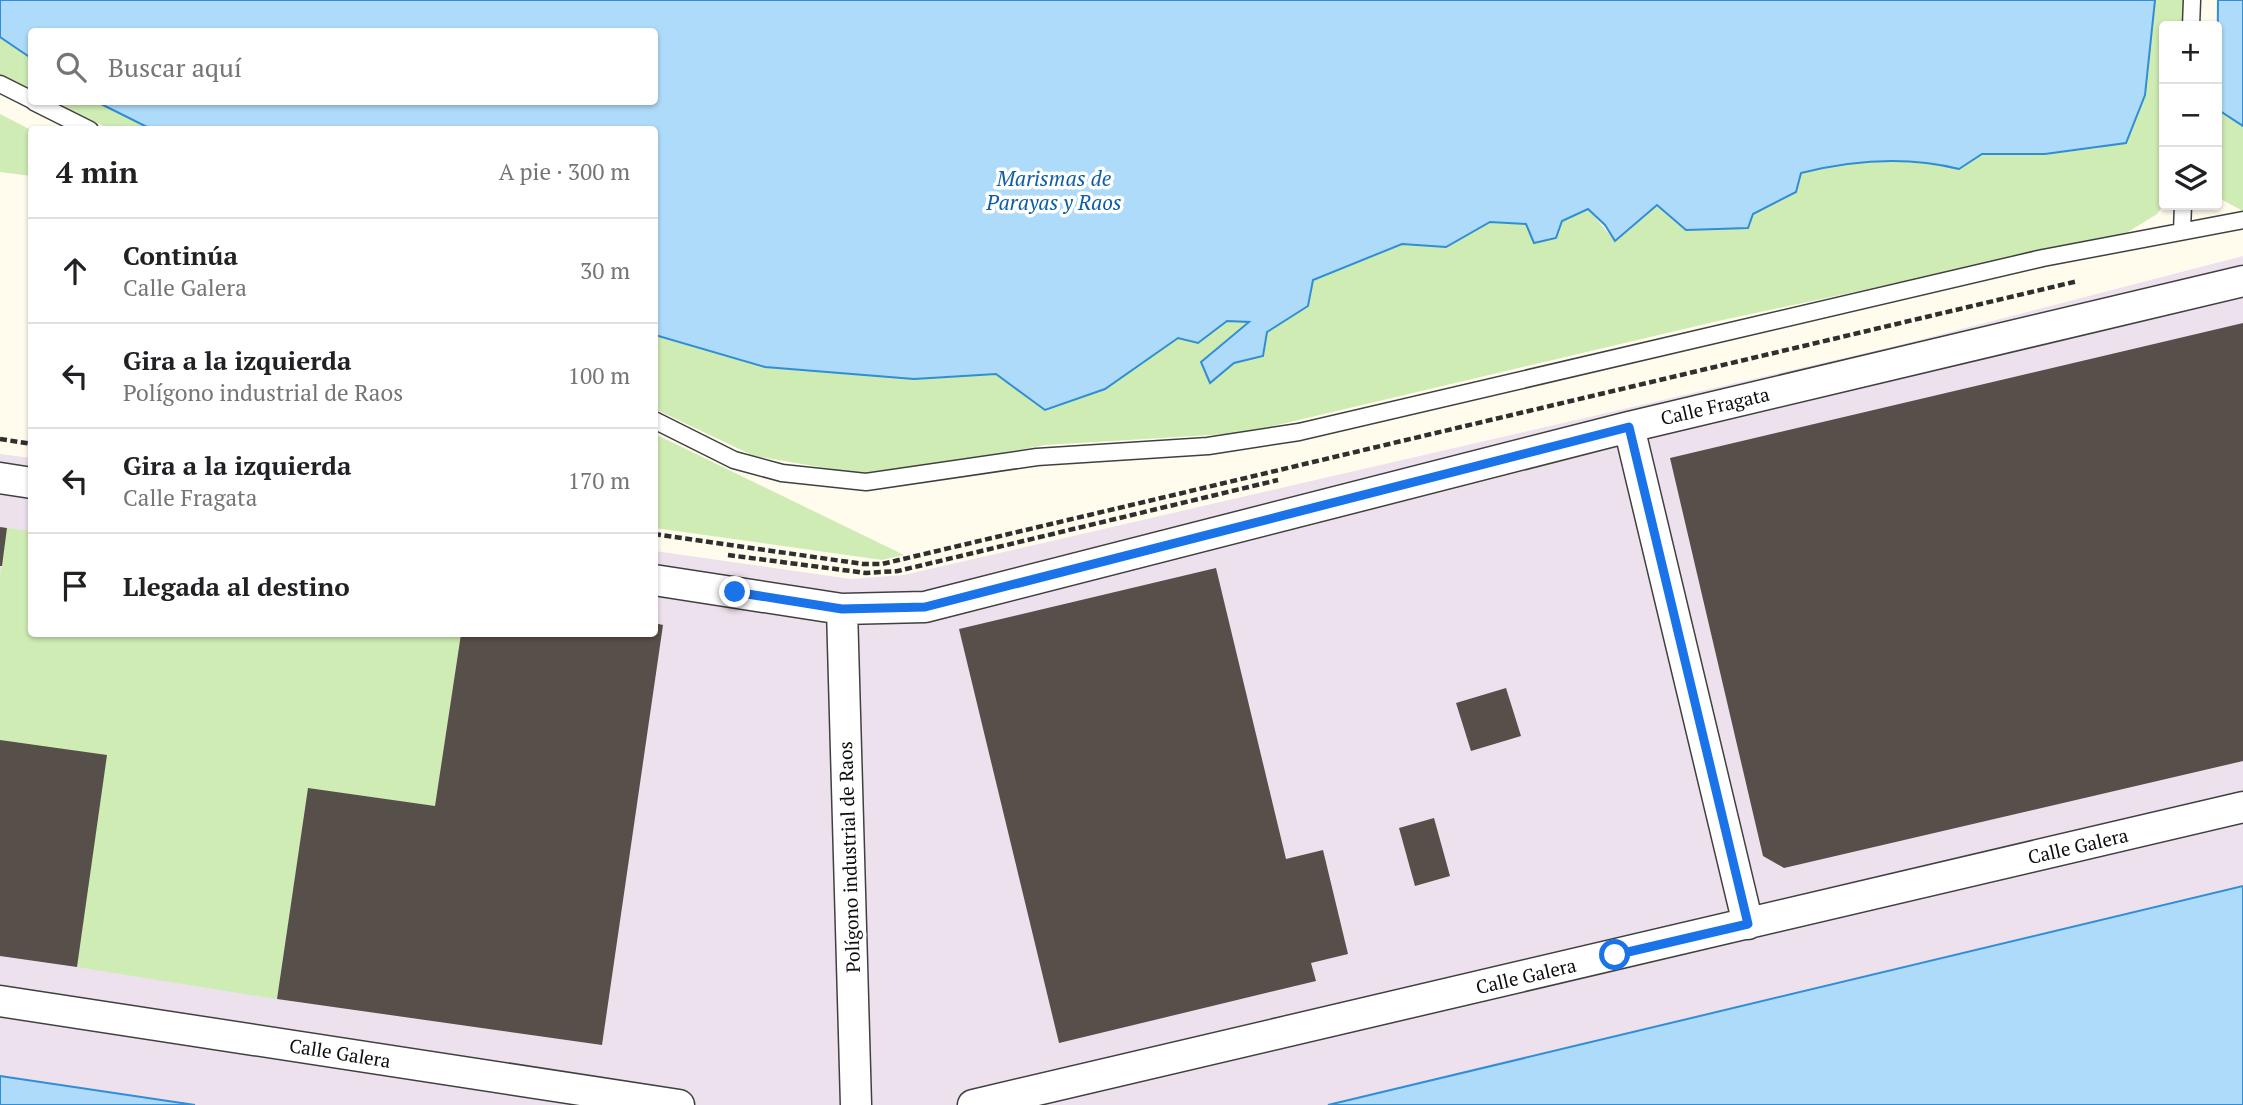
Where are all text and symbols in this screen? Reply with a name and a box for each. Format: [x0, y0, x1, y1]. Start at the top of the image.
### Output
map controls [2159, 21, 2222, 210]
button: + [2159, 21, 2222, 84]
search box [28, 28, 658, 105]
icon: search [52, 48, 90, 86]
text: Buscar aquí [108, 50, 242, 84]
button: − [2159, 84, 2222, 147]
button: layers [2159, 147, 2222, 210]
text: 4 min [56, 152, 138, 192]
text: A pie · 300 m [499, 156, 630, 187]
water label: Marismas de Parayas y Raos [985, 164, 1122, 216]
text: Continúa [123, 238, 238, 272]
icon: ahead [56, 252, 94, 290]
text: 30 m [580, 255, 630, 286]
text: Calle Galera [123, 272, 247, 303]
text: Gira a la izquierda [123, 343, 351, 377]
icon: left [56, 357, 94, 395]
text: 100 m [568, 360, 630, 391]
text: Polígono industrial de Raos [123, 377, 403, 408]
street label: Calle Fragata [1658, 381, 1772, 430]
text: Gira a la izquierda [123, 448, 351, 482]
icon: left [56, 462, 94, 500]
text: 170 m [568, 465, 630, 496]
text: Calle Fragata [123, 482, 257, 513]
icon: arrive [56, 567, 94, 605]
text: Llegada al destino [123, 569, 350, 603]
route end [719, 576, 750, 607]
street label: Polígono industrial de Raos [832, 741, 865, 973]
street label: Calle Galera [2025, 822, 2131, 869]
route start [1599, 939, 1630, 970]
street label: Calle Galera [1473, 952, 1579, 999]
street label: Calle Galera [288, 1032, 393, 1073]

